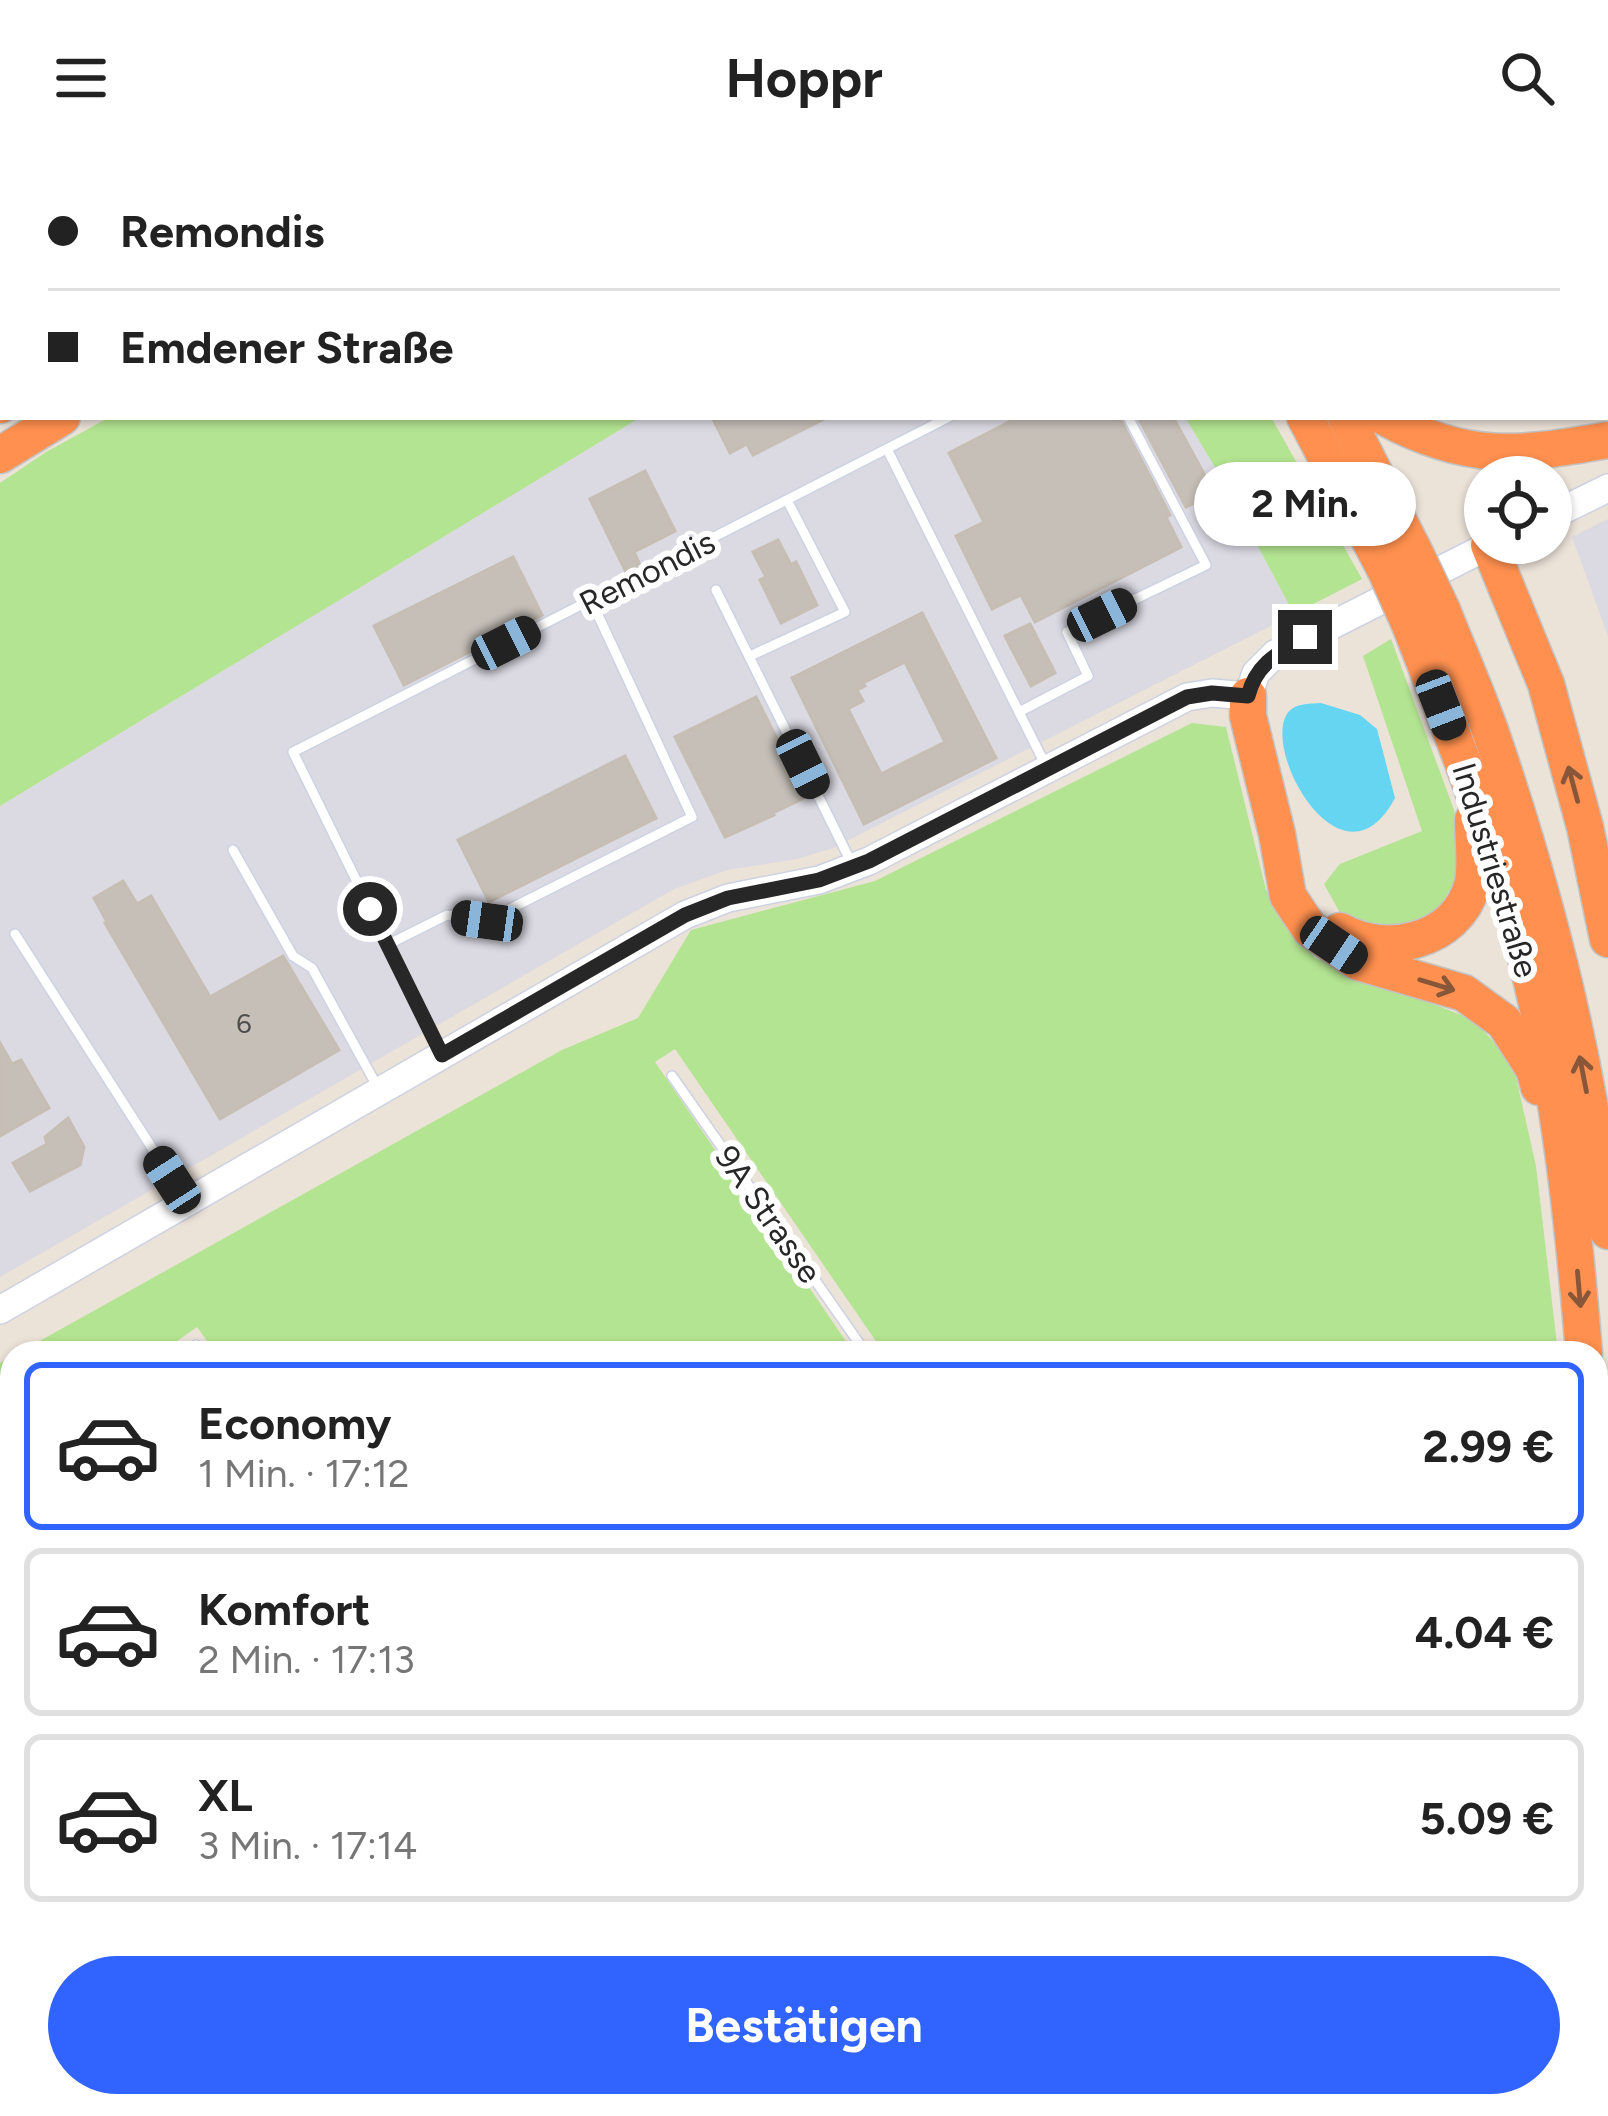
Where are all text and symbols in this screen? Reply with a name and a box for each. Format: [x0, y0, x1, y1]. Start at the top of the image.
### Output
icon: menu [48, 45, 114, 111]
icon: search [1494, 45, 1560, 111]
text: Hoppr [725, 46, 883, 111]
text: Remondis [120, 204, 324, 258]
text: Emdener Straße [120, 320, 454, 374]
map controls [1464, 456, 1572, 564]
button: locate [1464, 456, 1572, 564]
callout: 2 Min. [1194, 463, 1416, 547]
text: 2 Min. [1251, 480, 1359, 527]
street label: Remondis [573, 522, 721, 623]
car [1062, 583, 1142, 647]
route end [1278, 610, 1332, 664]
car [466, 611, 546, 675]
car [1411, 665, 1471, 745]
car [771, 724, 835, 804]
street label: Industriestraße [1444, 758, 1547, 982]
one-way arrow [1560, 765, 1582, 803]
route start [343, 882, 397, 936]
car [449, 898, 525, 944]
car [1294, 910, 1374, 980]
one-way arrow [1417, 975, 1455, 997]
house number: 6 [236, 1007, 252, 1040]
one-way arrow [1571, 1055, 1593, 1094]
street label: 9A Strasse [707, 1138, 830, 1290]
car [137, 1140, 207, 1220]
one-way arrow [1568, 1269, 1591, 1308]
icon: car [54, 1392, 162, 1500]
text: Economy [198, 1396, 391, 1450]
text: 2.99 € [1423, 1419, 1554, 1473]
text: 1 Min. · 17:12 [198, 1450, 410, 1497]
icon: car [54, 1578, 162, 1686]
text: Komfort [198, 1582, 370, 1636]
text: 4.04 € [1415, 1605, 1554, 1659]
text: 2 Min. · 17:13 [198, 1636, 415, 1683]
icon: car [54, 1764, 162, 1872]
text: XL [198, 1768, 253, 1822]
text: 5.09 € [1419, 1791, 1554, 1845]
text: 3 Min. · 17:14 [198, 1822, 417, 1869]
button: Bestätigen [48, 1956, 1560, 2094]

